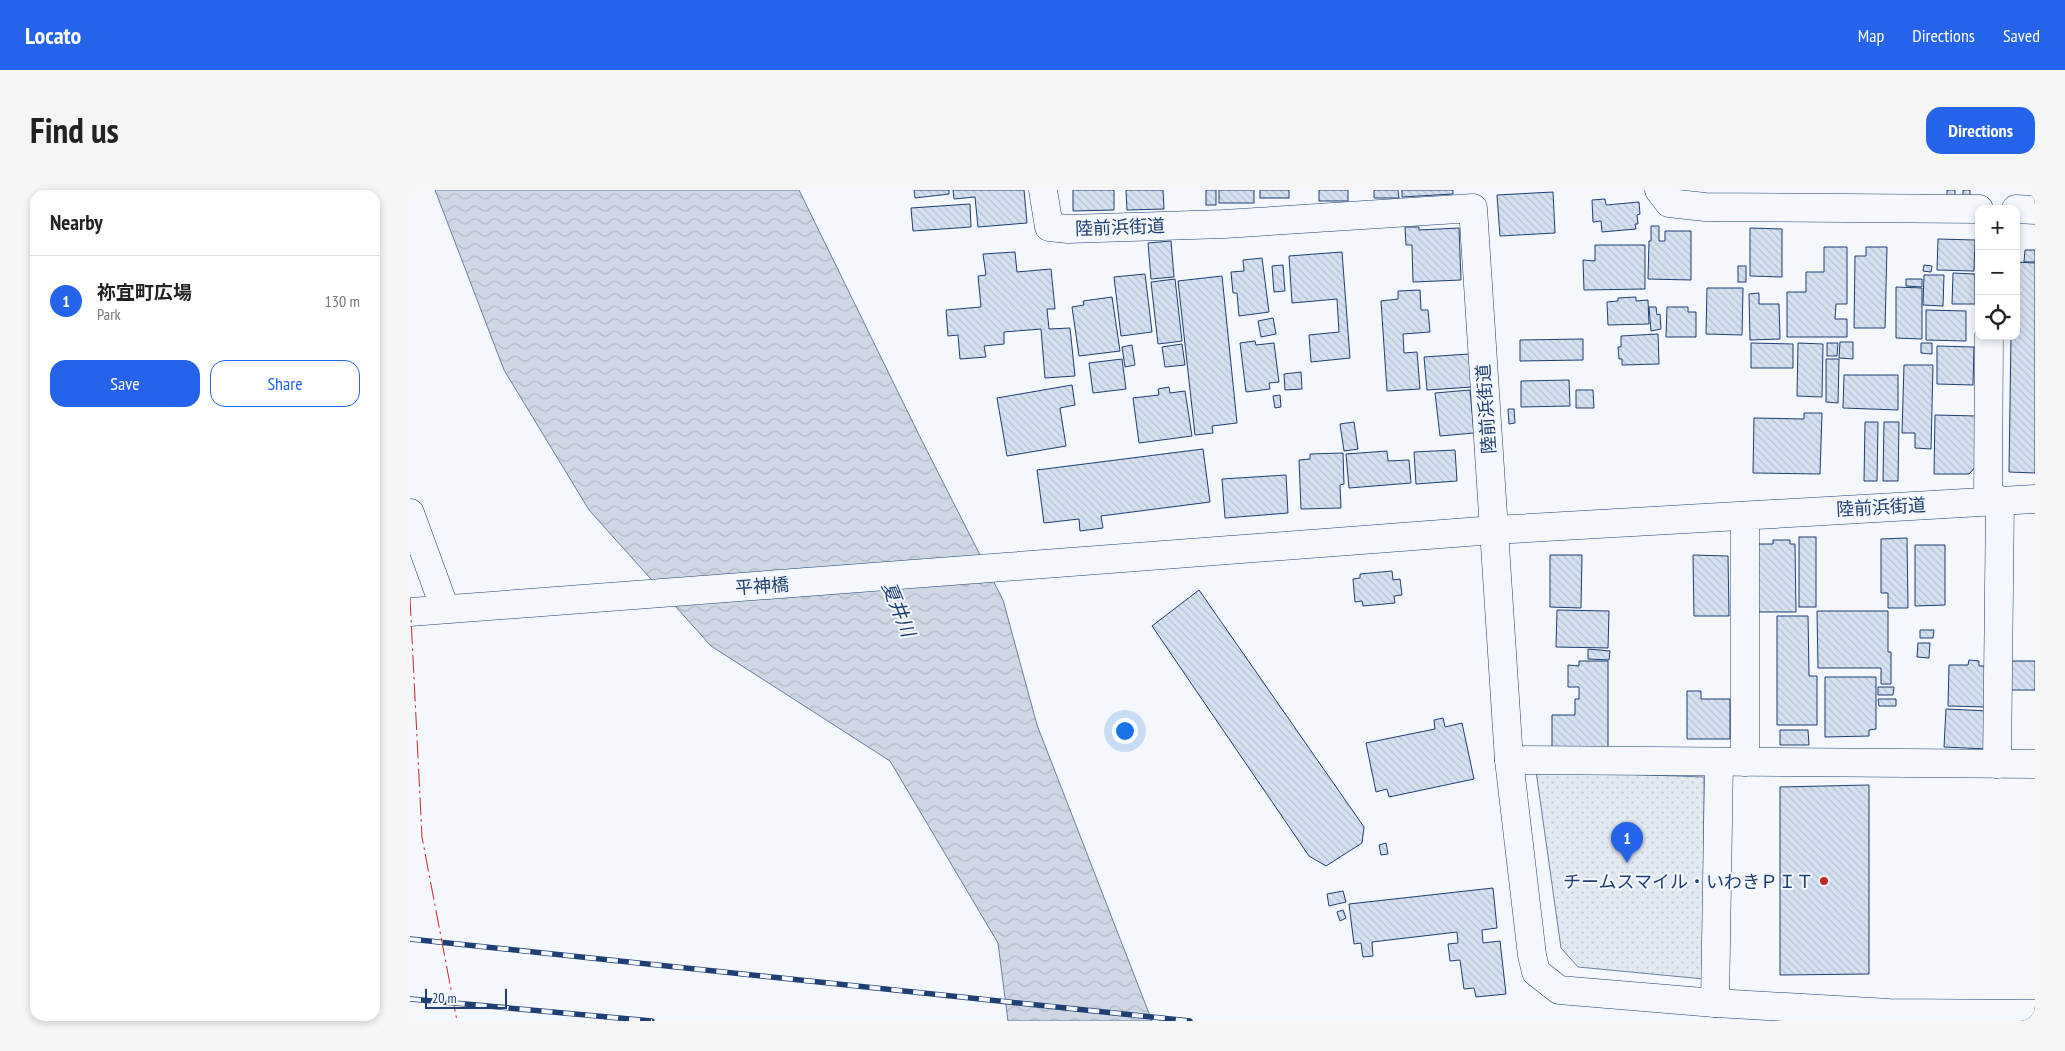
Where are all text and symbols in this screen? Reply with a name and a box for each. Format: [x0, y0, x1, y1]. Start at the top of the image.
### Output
text: Locato [25, 20, 81, 51]
text: Map [1858, 24, 1884, 47]
text: Directions [1912, 24, 1975, 47]
text: Saved [2003, 24, 2040, 47]
text: Find us [30, 107, 119, 153]
button: Directions [1926, 107, 2035, 154]
map controls [1975, 205, 2020, 340]
button: + [1975, 205, 2020, 250]
text: Nearby [50, 209, 103, 236]
street label: 陸前浜街道 [1075, 214, 1165, 240]
button: − [1975, 250, 2020, 295]
text: 祢宜町広場 [97, 280, 192, 304]
text: 1 [62, 291, 70, 311]
text: 130 m [325, 291, 360, 311]
button: locate [1975, 295, 2020, 340]
text: Park [97, 304, 121, 324]
button: Save [50, 360, 200, 407]
button: Share [210, 360, 360, 407]
street label: 陸前浜街道 [1471, 363, 1501, 455]
street label: 陸前浜街道 [1835, 493, 1927, 521]
street label: 平神橋 [734, 573, 790, 599]
water label: 夏井川 [877, 578, 922, 642]
your location [1112, 718, 1138, 744]
pin: 1 [1611, 822, 1643, 863]
place label: チームスマイル・いわきＰＩＴ [1563, 870, 1814, 893]
marker: チームスマイル・いわきＰＩＴ [1818, 875, 1830, 887]
scale bar [425, 986, 508, 1009]
text: 20 m [432, 989, 457, 1007]

